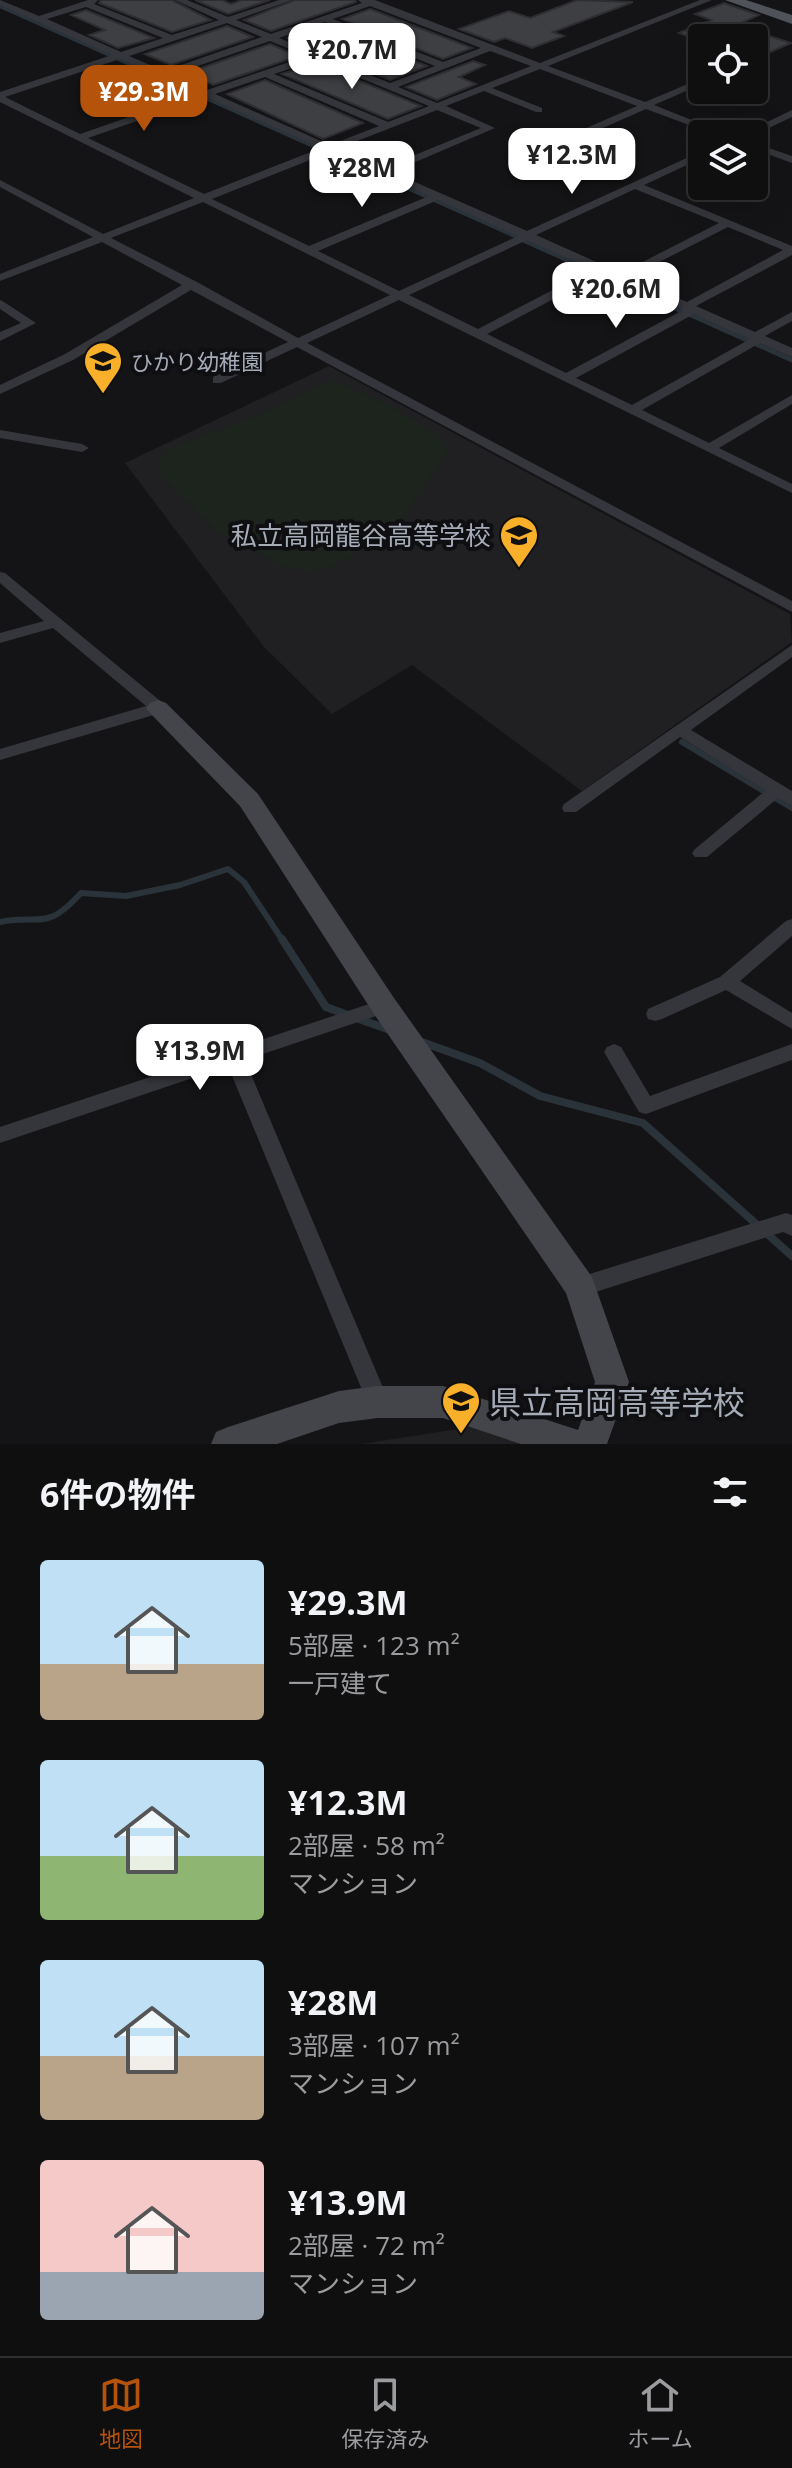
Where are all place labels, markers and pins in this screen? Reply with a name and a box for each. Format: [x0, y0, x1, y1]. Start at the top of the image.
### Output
pin: ¥20.7M [287, 23, 417, 91]
pin: ¥29.3M [79, 65, 209, 133]
pin: ¥12.3M [507, 128, 637, 196]
pin: ¥28M [315, 141, 409, 209]
pin: ¥20.6M [551, 262, 681, 330]
school or university icon: ひかり幼稚園 [82, 340, 124, 395]
place label: ひかり幼稚園 [131, 346, 263, 376]
school or university icon: 私立高岡龍谷高等学校 [498, 514, 540, 569]
place label: 私立高岡龍谷高等学校 [231, 517, 491, 553]
pin: ¥13.9M [135, 1024, 265, 1092]
school or university icon: 県立高岡高等学校 [440, 1380, 482, 1435]
place label: 県立高岡高等学校 [489, 1380, 745, 1423]

